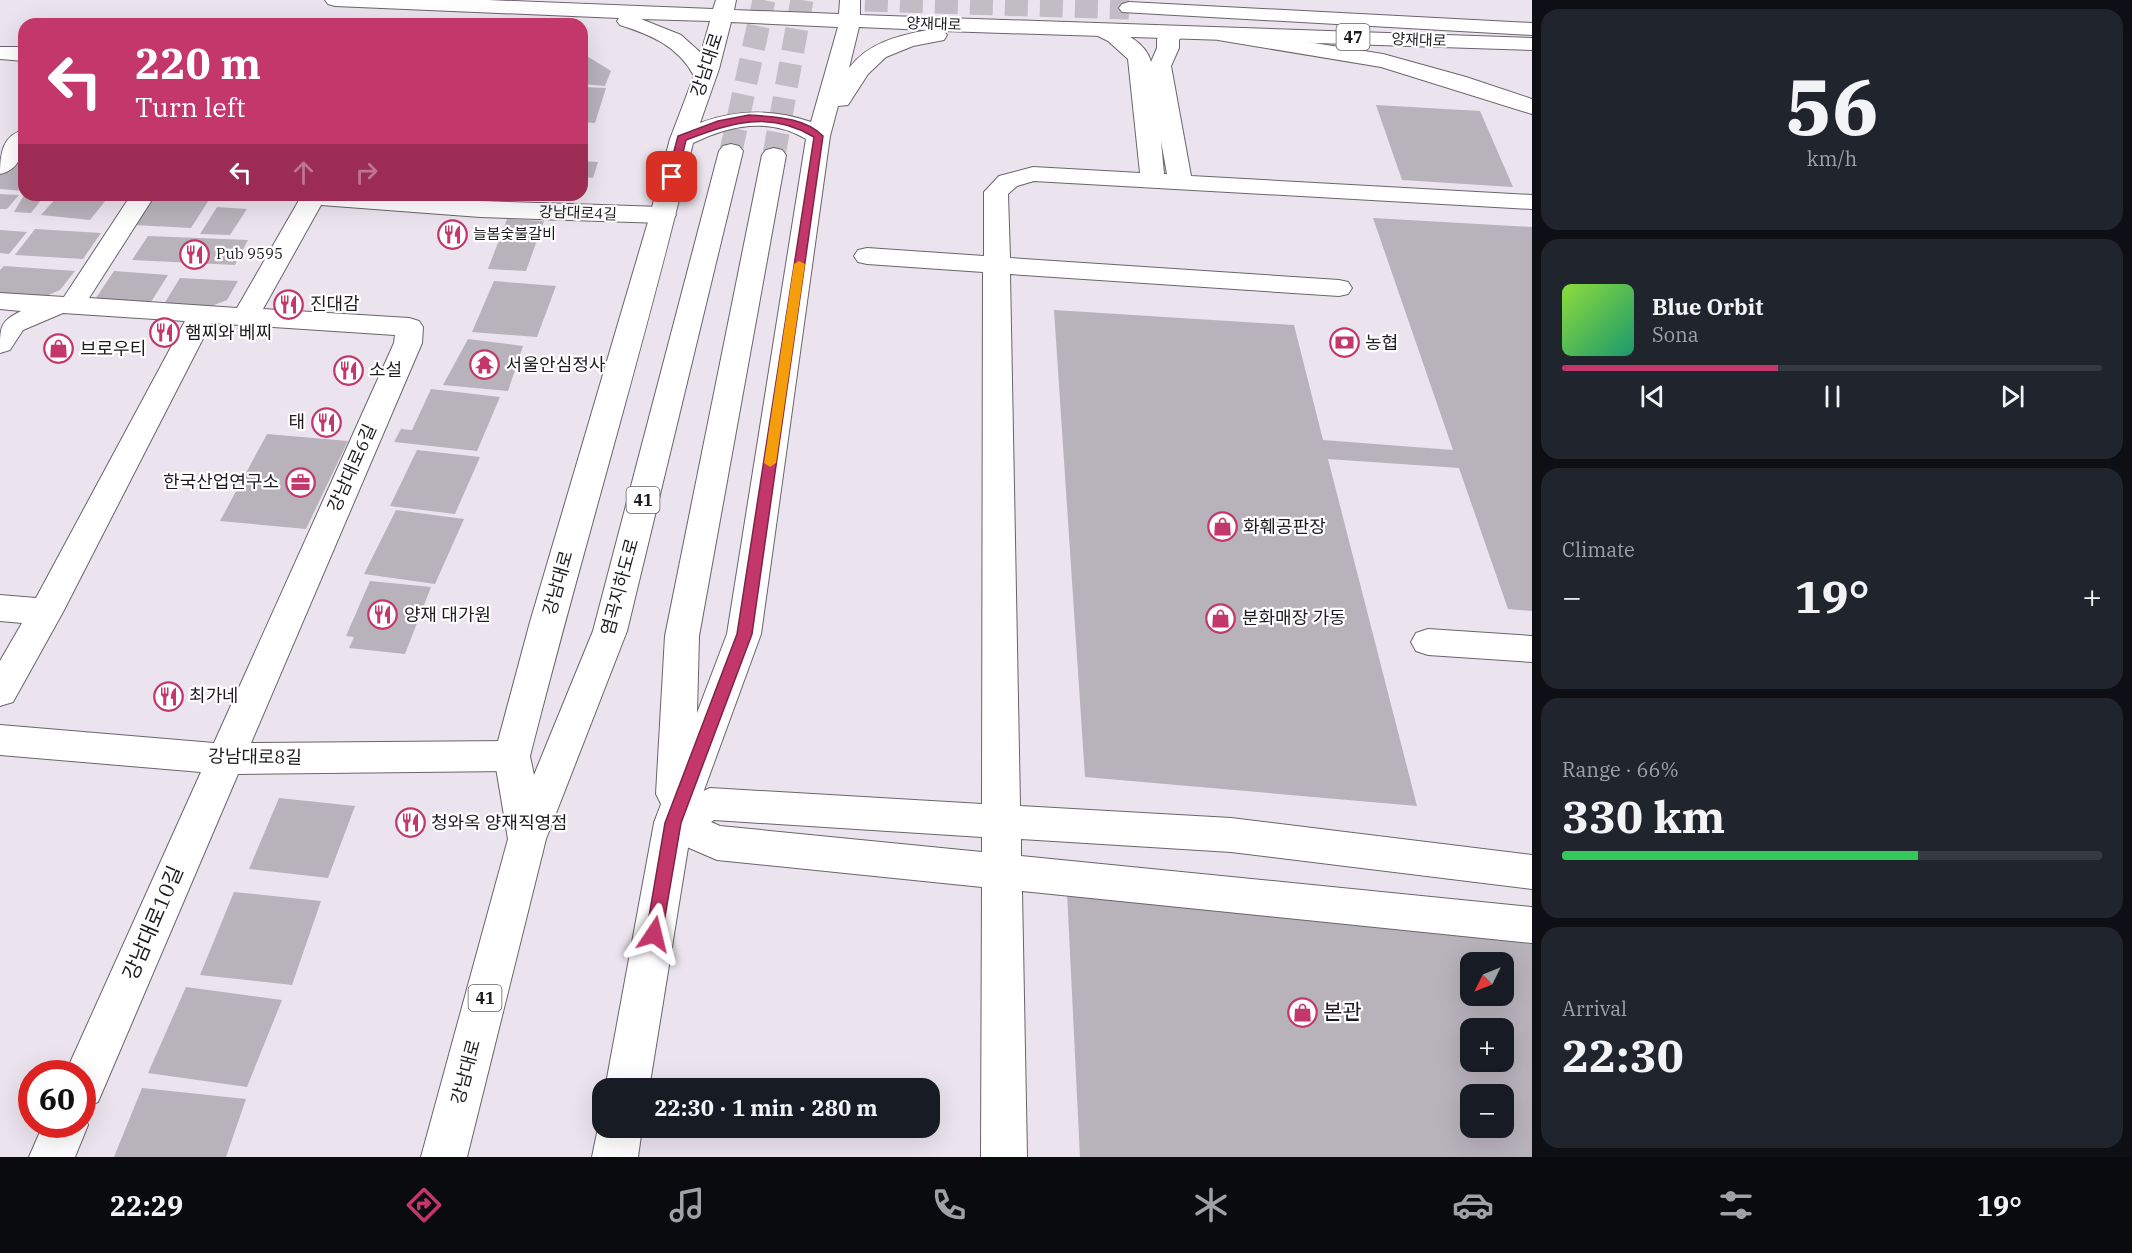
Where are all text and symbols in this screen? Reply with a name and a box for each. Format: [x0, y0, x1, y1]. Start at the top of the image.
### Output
street label: 양재대로 [906, 13, 962, 34]
road number: 47 [1336, 24, 1370, 50]
street label: 양재대로 [1391, 29, 1447, 50]
street label: 강남대로 [685, 30, 728, 100]
text: 220 m [135, 36, 261, 91]
icon: left [36, 42, 114, 120]
text: 56 [1785, 55, 1879, 156]
text: Turn left [135, 89, 246, 124]
text: km/h [1807, 145, 1857, 172]
pin [646, 151, 697, 202]
icon: left [224, 156, 257, 189]
icon: ahead [287, 156, 320, 189]
icon: right [350, 156, 383, 189]
icon: arrive [655, 160, 688, 193]
street label: 강남대로4길 [539, 202, 617, 223]
restaurant icon: 늘봄숯불갈비 [436, 218, 468, 250]
place label: 늘봄숯불갈비 [473, 224, 556, 243]
restaurant icon: Pub 9595 [179, 238, 211, 270]
place label: Pub 9595 [216, 244, 283, 263]
restaurant icon: 진대감 [273, 288, 305, 320]
place label: 진대감 [310, 292, 360, 315]
text: Blue Orbit [1652, 292, 1763, 321]
restaurant icon: 햄찌와 베찌 [148, 317, 180, 349]
place label: 햄찌와 베찌 [185, 321, 272, 344]
text: Sona [1652, 321, 1699, 348]
bank icon: 농협 [1328, 327, 1360, 359]
place label: 농협 [1365, 331, 1398, 354]
shop icon: 브로우티 [43, 333, 75, 365]
place label: 브로우티 [80, 337, 146, 360]
temple icon: 서울안심정사 [469, 349, 501, 381]
place label: 서울안심정사 [506, 353, 606, 376]
restaurant icon: 소설 [332, 354, 364, 386]
place label: 소설 [369, 358, 402, 381]
icon: previous [1636, 380, 1669, 413]
icon: pause [1816, 380, 1849, 413]
icon: next [1996, 380, 2029, 413]
restaurant icon: 태 [310, 406, 342, 438]
place label: 태 [288, 410, 305, 433]
street label: 강남대로6길 [322, 420, 381, 515]
office icon: 한국산업연구소 [284, 466, 316, 498]
place label: 한국산업연구소 [163, 470, 279, 493]
road number: 41 [626, 487, 660, 513]
shop icon: 화훼공판장 [1206, 511, 1238, 543]
place label: 화훼공판장 [1243, 515, 1326, 538]
street label: 염곡지하도로 [596, 536, 643, 638]
text: Climate [1562, 536, 1635, 563]
street label: 강남대로 [537, 548, 578, 618]
text: 19° [1794, 567, 1870, 625]
text: − [1562, 575, 1582, 618]
text: + [2082, 575, 2102, 618]
restaurant icon: 양재 대가원 [367, 599, 399, 631]
shop icon: 분화매장 가동 [1205, 602, 1237, 634]
place label: 양재 대가원 [404, 603, 491, 626]
place label: 분화매장 가동 [1242, 606, 1346, 629]
restaurant icon: 최가네 [152, 680, 184, 712]
place label: 최가네 [189, 684, 239, 707]
street label: 강남대로8길 [208, 744, 302, 769]
text: Range · 66% [1562, 756, 1679, 783]
text: 330 km [1562, 787, 1725, 845]
restaurant icon: 청와옥 양재직영점 [394, 807, 426, 839]
place label: 청와옥 양재직영점 [431, 811, 568, 834]
street label: 강남대로10길 [115, 861, 189, 984]
position arrow [622, 902, 686, 966]
north arrow [1460, 952, 1514, 1006]
map controls [1460, 952, 1514, 1138]
road number: 41 [468, 985, 502, 1011]
text: Arrival [1562, 995, 1627, 1022]
shop icon: 본관 [1286, 996, 1318, 1028]
place label: 본관 [1323, 997, 1362, 1025]
button: + [1460, 1018, 1514, 1072]
text: 22:30 [1562, 1026, 1684, 1084]
street label: 강남대로 [446, 1037, 485, 1107]
speed limit sign: 60 [18, 1060, 96, 1138]
button: − [1460, 1084, 1514, 1138]
text: 22:30 · 1 min · 280 m [654, 1093, 878, 1122]
icon: directions [403, 1184, 445, 1226]
icon: music [666, 1184, 708, 1226]
icon: phone [928, 1184, 970, 1226]
icon: climate [1190, 1184, 1232, 1226]
icon: car [1452, 1184, 1494, 1226]
icon: filters [1715, 1184, 1757, 1226]
text: 22:29 [110, 1188, 183, 1223]
text: 19° [1977, 1188, 2022, 1223]

